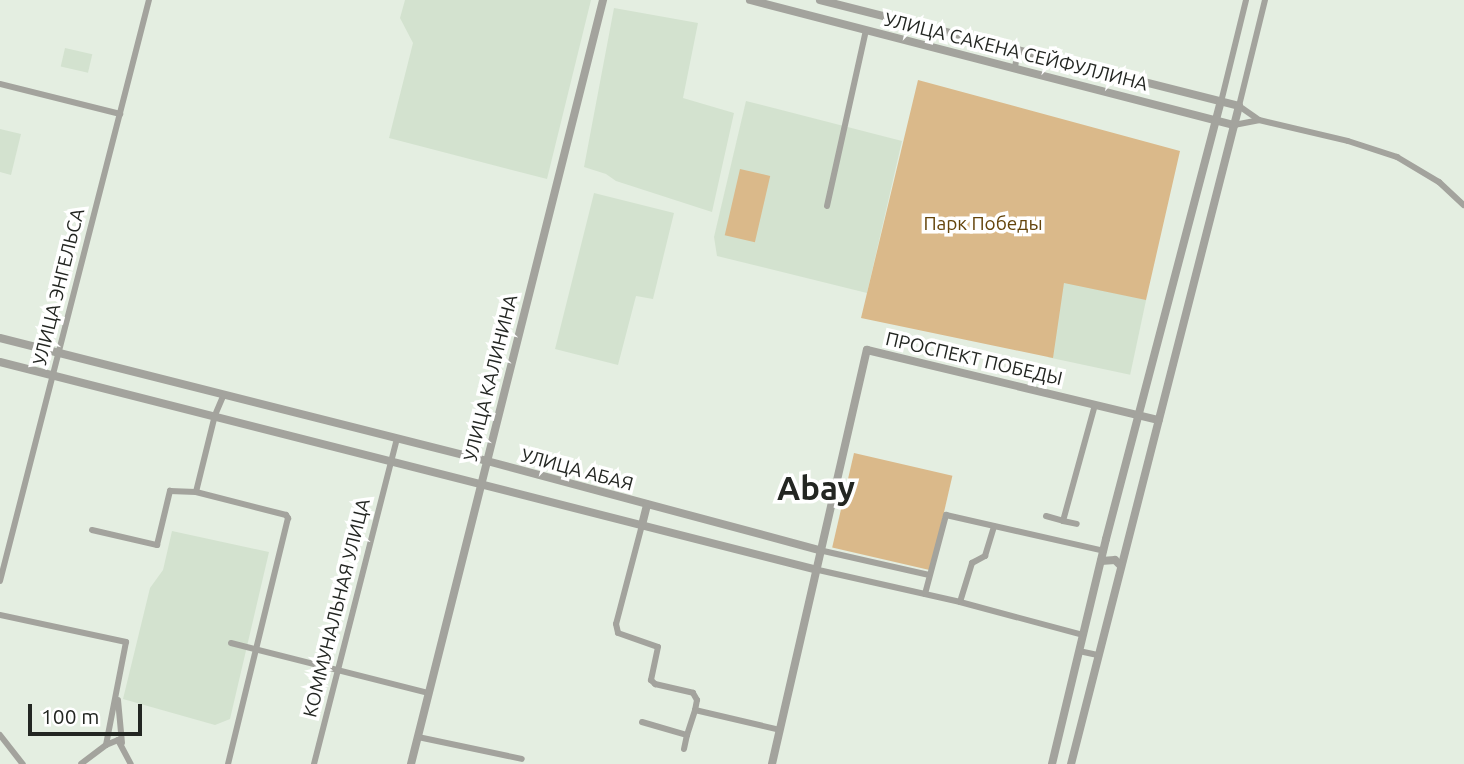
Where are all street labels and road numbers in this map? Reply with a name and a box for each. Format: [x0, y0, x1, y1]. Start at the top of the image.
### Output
street label: УЛИЦА САКЕНА СЕЙФУЛЛИНА [882, 8, 1150, 96]
street label: УЛИЦА ЭНГЕЛЬСА [28, 206, 90, 368]
street label: УЛИЦА КАЛИНИНА [459, 292, 523, 464]
street label: ПРОСПЕКТ ПОБЕДЫ [883, 328, 1065, 390]
street label: УЛИЦА АБАЯ [518, 444, 636, 496]
street label: КОММУНАЛЬНАЯ УЛИЦА [299, 496, 375, 720]

